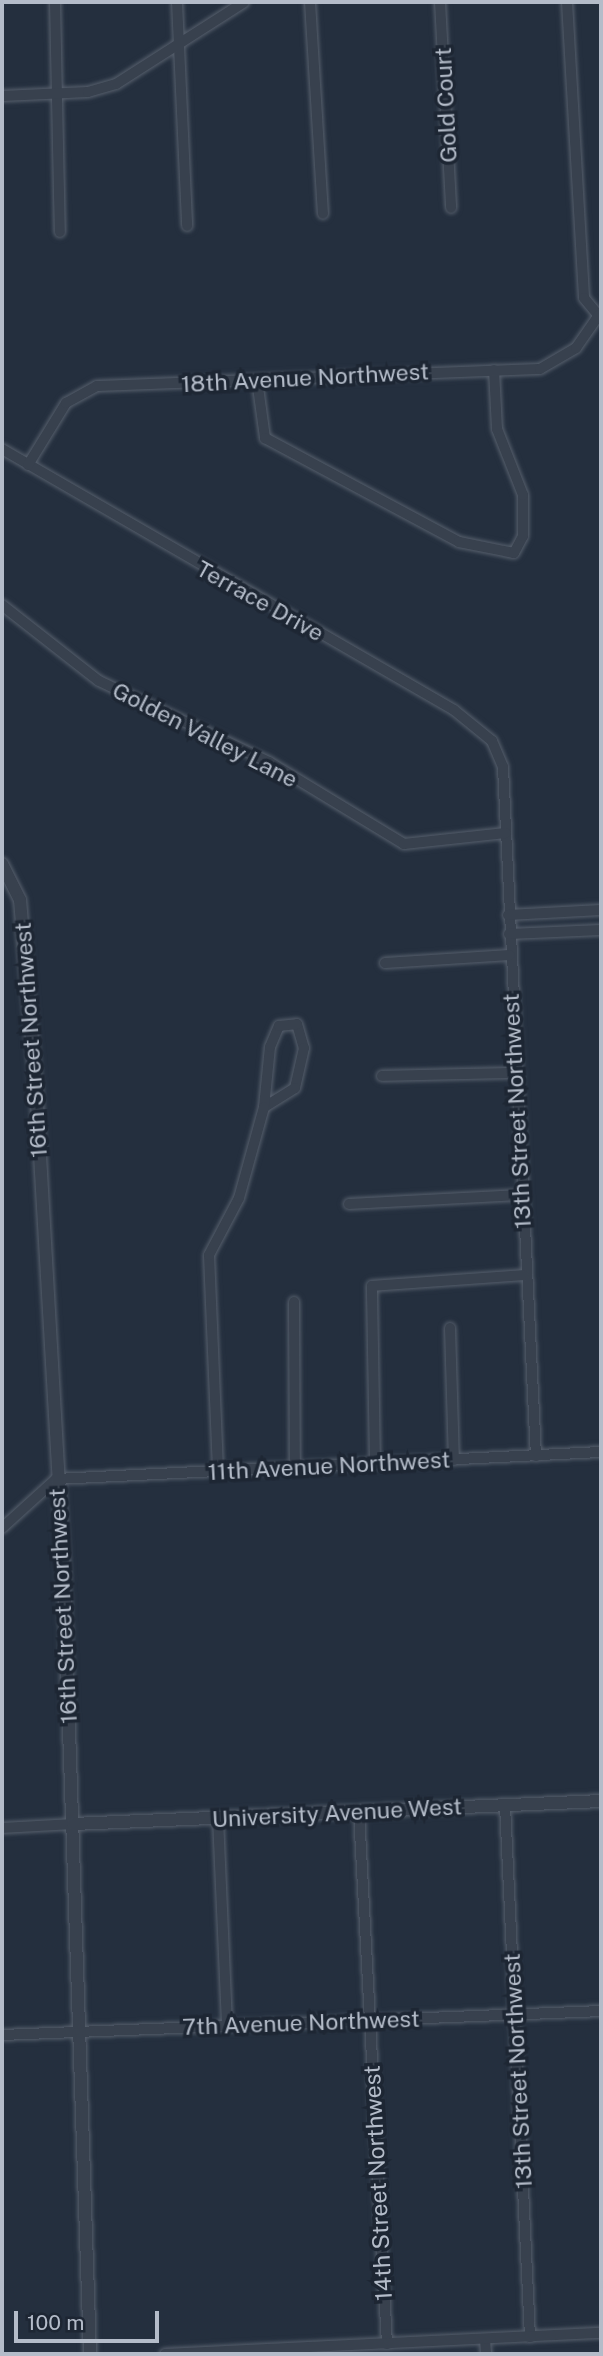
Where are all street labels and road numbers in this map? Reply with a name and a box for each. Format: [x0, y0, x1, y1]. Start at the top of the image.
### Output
street label: Gold Court [429, 47, 463, 163]
street label: 18th Avenue Northwest [180, 358, 430, 398]
street label: Terrace Drive [191, 555, 329, 647]
street label: Golden Valley Lane [108, 676, 302, 794]
street label: 16th Street Northwest [9, 921, 53, 1159]
street label: 13th Street Northwest [497, 992, 537, 1230]
street label: 11th Avenue Northwest [207, 1446, 451, 1486]
street label: 16th Street Northwest [43, 1487, 83, 1725]
street label: University Avenue West [211, 1793, 463, 1833]
street label: 13th Street Northwest [498, 1952, 538, 2190]
street label: 7th Avenue Northwest [182, 2005, 420, 2041]
street label: 14th Street Northwest [358, 2064, 398, 2302]

